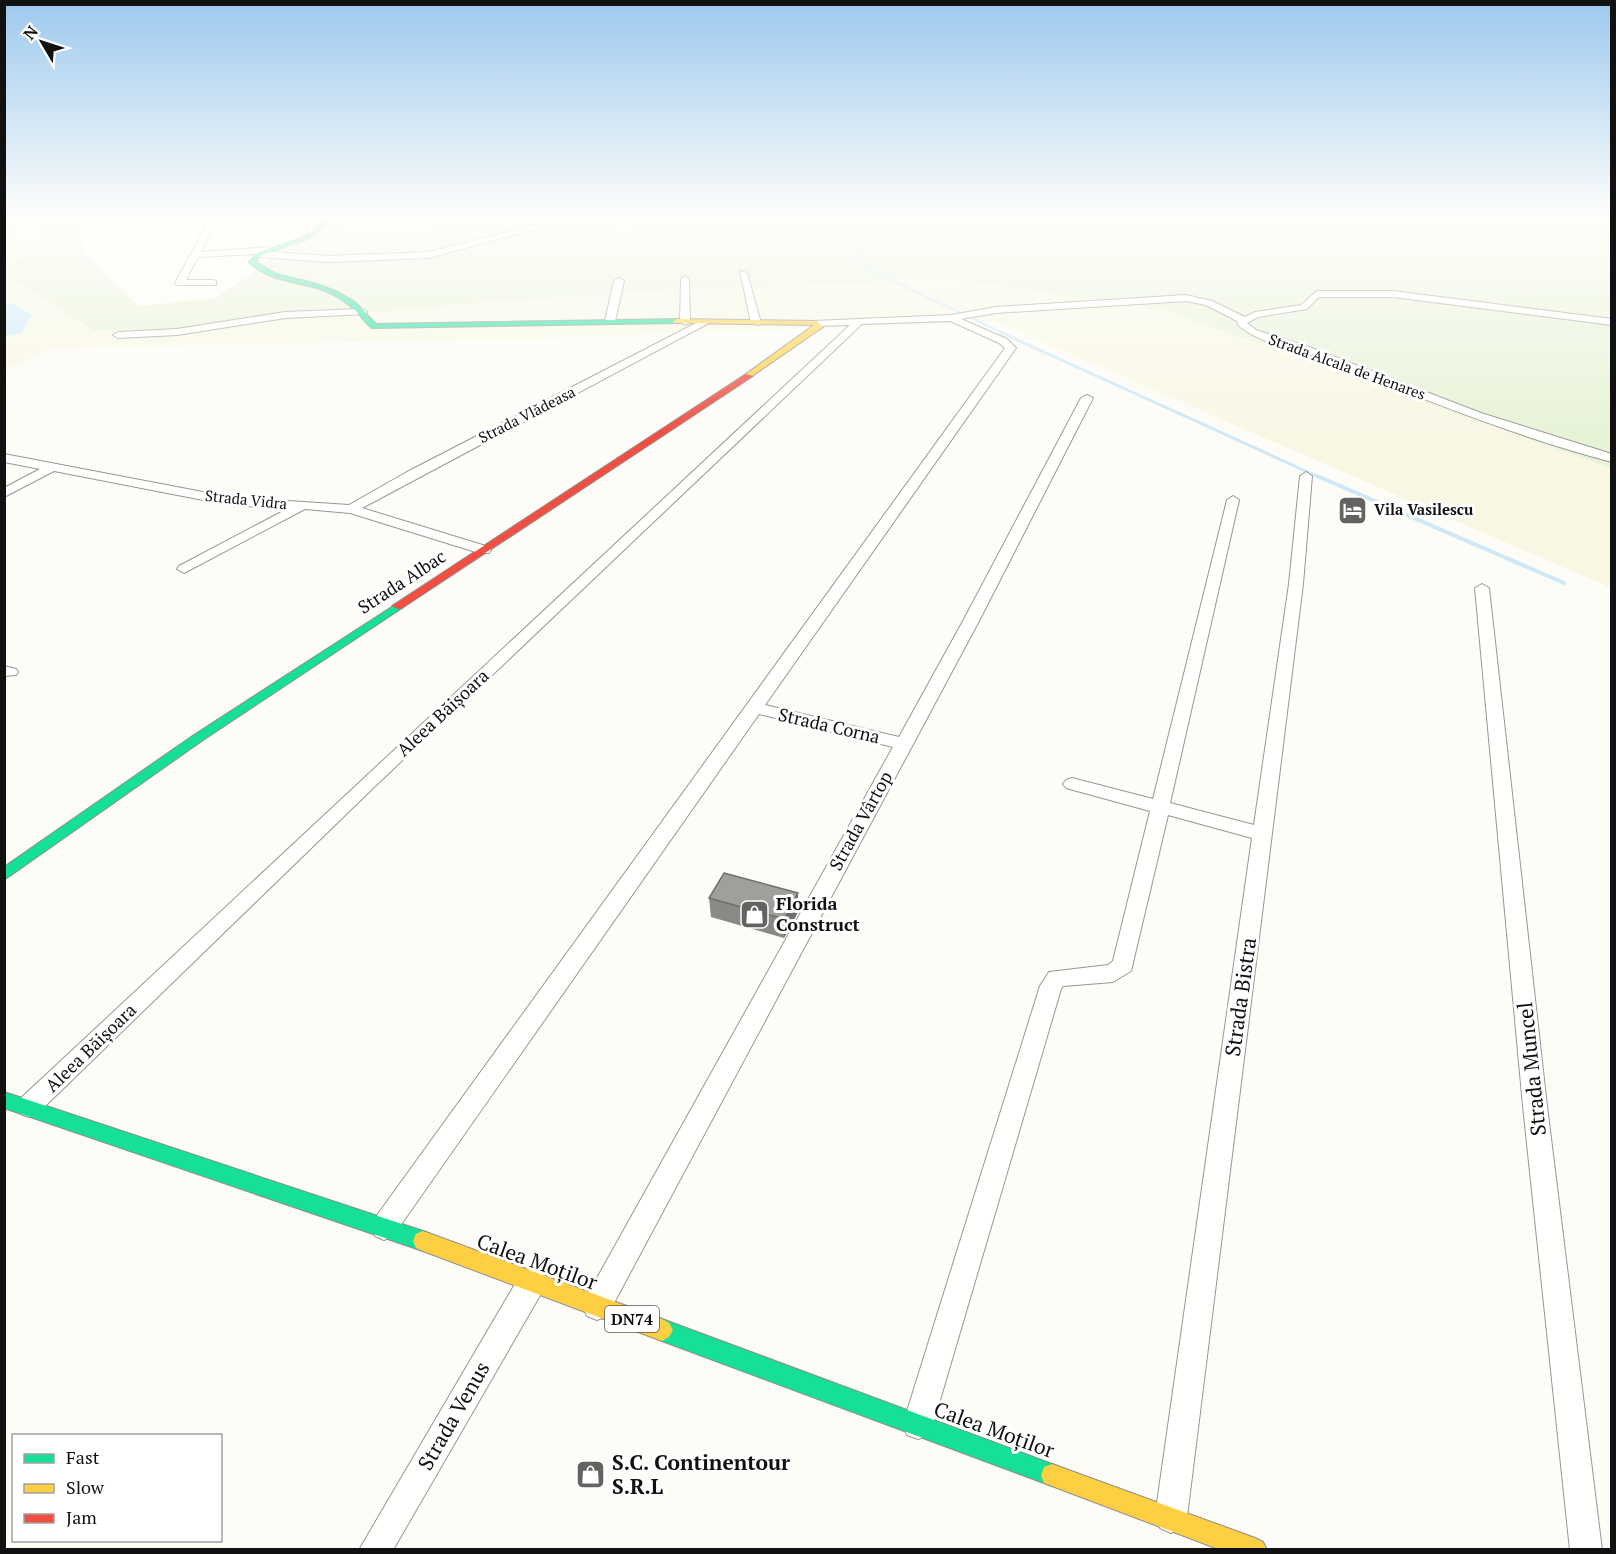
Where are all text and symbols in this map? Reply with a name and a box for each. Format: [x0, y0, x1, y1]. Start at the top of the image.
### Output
north arrow [12, 12, 72, 72]
text: N [18, 21, 43, 44]
street label: Strada Alcala de Henares [1266, 328, 1429, 404]
street label: Strada Vlădeasa [475, 381, 579, 447]
street label: Strada Vidra [204, 485, 289, 513]
hotel icon: Vila Vasilescu [1337, 494, 1369, 526]
place label: Vila Vasilescu [1374, 499, 1474, 519]
street label: Strada Albac [353, 544, 450, 619]
street label: Aleea Băișoara [391, 663, 494, 761]
street label: Strada Corna [776, 702, 882, 748]
street label: Strada Vârtop [823, 767, 897, 874]
place label: Florida Construct [776, 891, 860, 936]
shop icon: Florida Construct [739, 898, 771, 930]
street label: Strada Bistra [1218, 935, 1262, 1058]
street label: Aleea Băișoara [40, 998, 141, 1097]
street label: Strada Muncel [1510, 1001, 1552, 1137]
street label: Calea Moților [473, 1226, 602, 1296]
road number: DN74 [605, 1306, 659, 1332]
street label: Strada Venus [411, 1356, 496, 1475]
street label: Calea Moților [930, 1394, 1059, 1464]
legend [12, 1434, 222, 1542]
text: Fast [66, 1445, 100, 1469]
place label: S.C. Continentour S.R.L [612, 1448, 790, 1500]
shop icon: S.C. Continentour S.R.L [575, 1459, 607, 1491]
text: Slow [66, 1475, 105, 1499]
text: Jam [66, 1505, 97, 1529]

